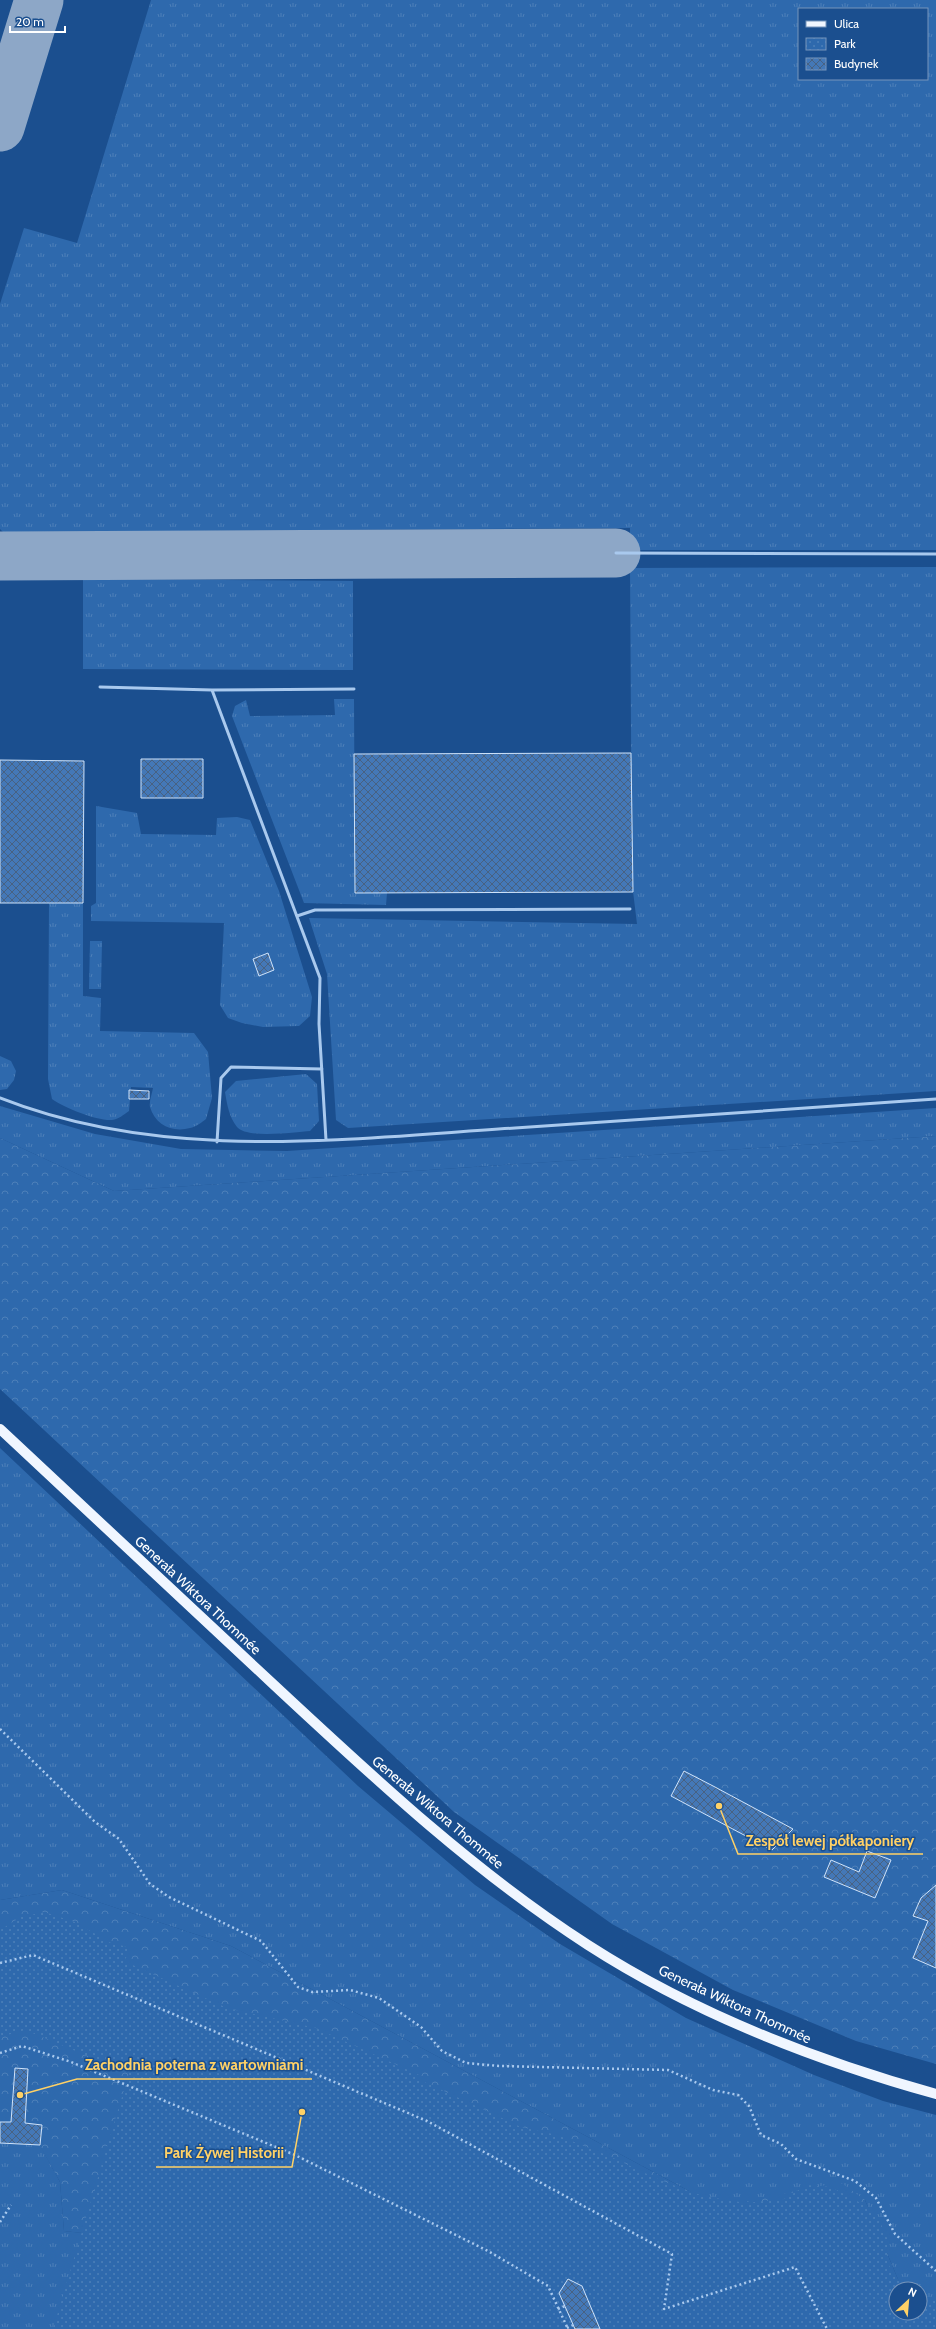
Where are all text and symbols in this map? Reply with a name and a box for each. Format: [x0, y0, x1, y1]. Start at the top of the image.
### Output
scale bar [10, 8, 65, 34]
legend [798, 8, 928, 80]
text: 20 m [16, 14, 44, 29]
text: Ulica [834, 16, 859, 31]
text: Park [834, 36, 856, 51]
text: Budynek [834, 56, 879, 71]
street label: Generała Wiktora Thommée [131, 1532, 265, 1658]
street label: Generała Wiktora Thommée [369, 1752, 507, 1872]
callout: Zespół lewej półkaponiery [738, 1827, 923, 1854]
text: Zespół lewej półkaponiery [746, 1832, 915, 1850]
street label: Generała Wiktora Thommée [656, 1961, 814, 2047]
callout: Zachodnia poterna z wartowniami [77, 2052, 312, 2079]
text: Zachodnia poterna z wartowniami [85, 2056, 303, 2074]
callout: Park Żywej Historii [156, 2140, 292, 2167]
text: Park Żywej Historii [164, 2144, 284, 2162]
north arrow [888, 2281, 928, 2321]
text: N [906, 2284, 919, 2300]

